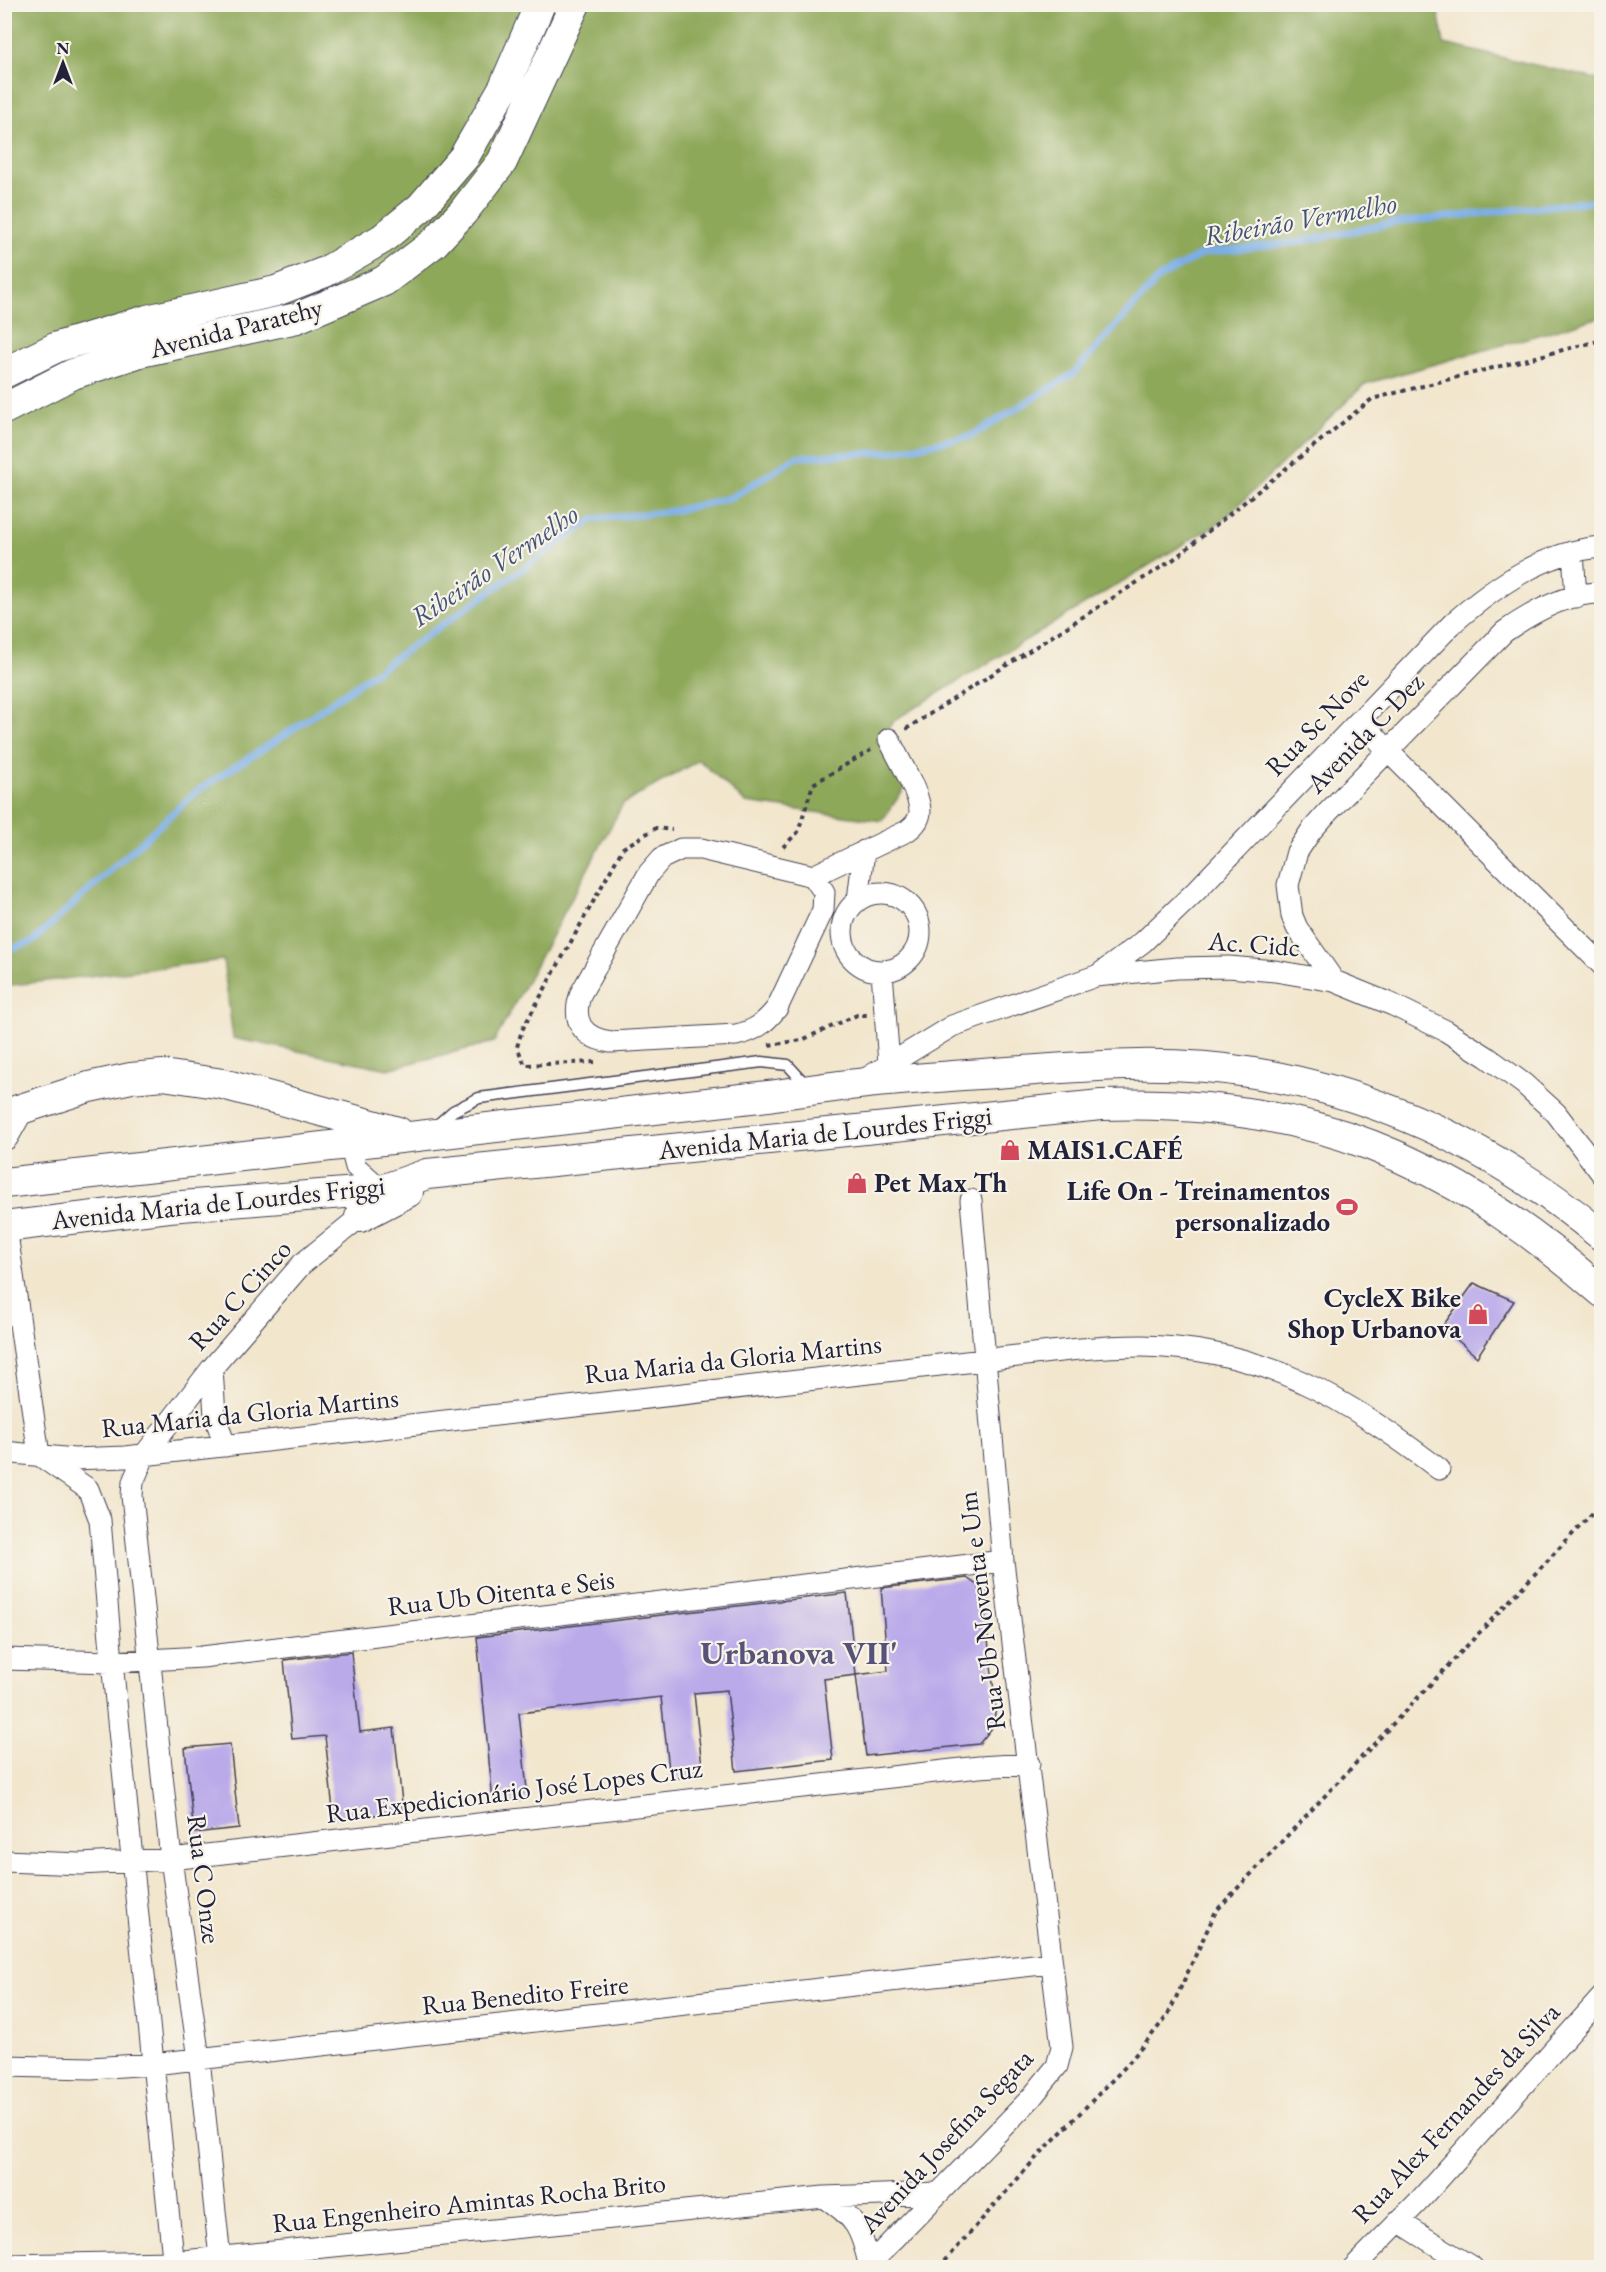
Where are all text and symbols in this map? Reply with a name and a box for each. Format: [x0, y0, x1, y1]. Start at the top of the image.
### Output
north arrow [33, 33, 93, 93]
text: N [57, 38, 70, 59]
water label: Ribeirão Vermelho [1201, 184, 1400, 254]
street label: Avenida Paratehy [145, 289, 326, 366]
water label: Ribeirão Vermelho [403, 495, 585, 635]
street label: Rua Sc Nove [1257, 662, 1376, 783]
street label: Avenida C Dez [1298, 664, 1432, 801]
street label: Ac. Cidc [1206, 923, 1301, 964]
street label: Avenida Maria de Lourdes Friggi [655, 1098, 994, 1168]
place label: MAIS1.CAFÉ [1027, 1132, 1183, 1167]
shop icon: MAIS1.CAFÉ [998, 1138, 1022, 1162]
place label: Pet Max Th [874, 1165, 1007, 1200]
street label: Avenida Maria de Lourdes Friggi [48, 1168, 387, 1238]
shop icon: Pet Max Th [845, 1171, 869, 1195]
place label: Life On - Treinamentos personalizado [1067, 1173, 1330, 1239]
sports icon: Life On - Treinamentos personalizado [1335, 1195, 1359, 1219]
street label: Rua C Cinco [180, 1232, 299, 1358]
place label: CycleX Bike Shop Urbanova [1288, 1280, 1461, 1346]
shop icon: CycleX Bike Shop Urbanova [1466, 1302, 1490, 1326]
street label: Rua Maria da Gloria Martins [583, 1325, 883, 1392]
street label: Rua Maria da Gloria Martins [100, 1379, 400, 1446]
street label: Rua Ub Noventa e Um [949, 1489, 1014, 1733]
street label: Rua Ub Oitenta e Seis [385, 1561, 616, 1624]
district label: Urbanova VII' [700, 1631, 898, 1674]
street label: Rua Expedicionário José Lopes Cruz [324, 1750, 705, 1831]
street label: Rua C Onze [179, 1812, 230, 1945]
street label: Rua Benedito Freire [420, 1966, 630, 2023]
street label: Rua Alex Fernandes da Silva [1344, 1995, 1567, 2231]
street label: Avenida Josefina Segata [850, 2041, 1041, 2241]
street label: Rua Engenheiro Amintas Rocha Brito [270, 2164, 667, 2241]

